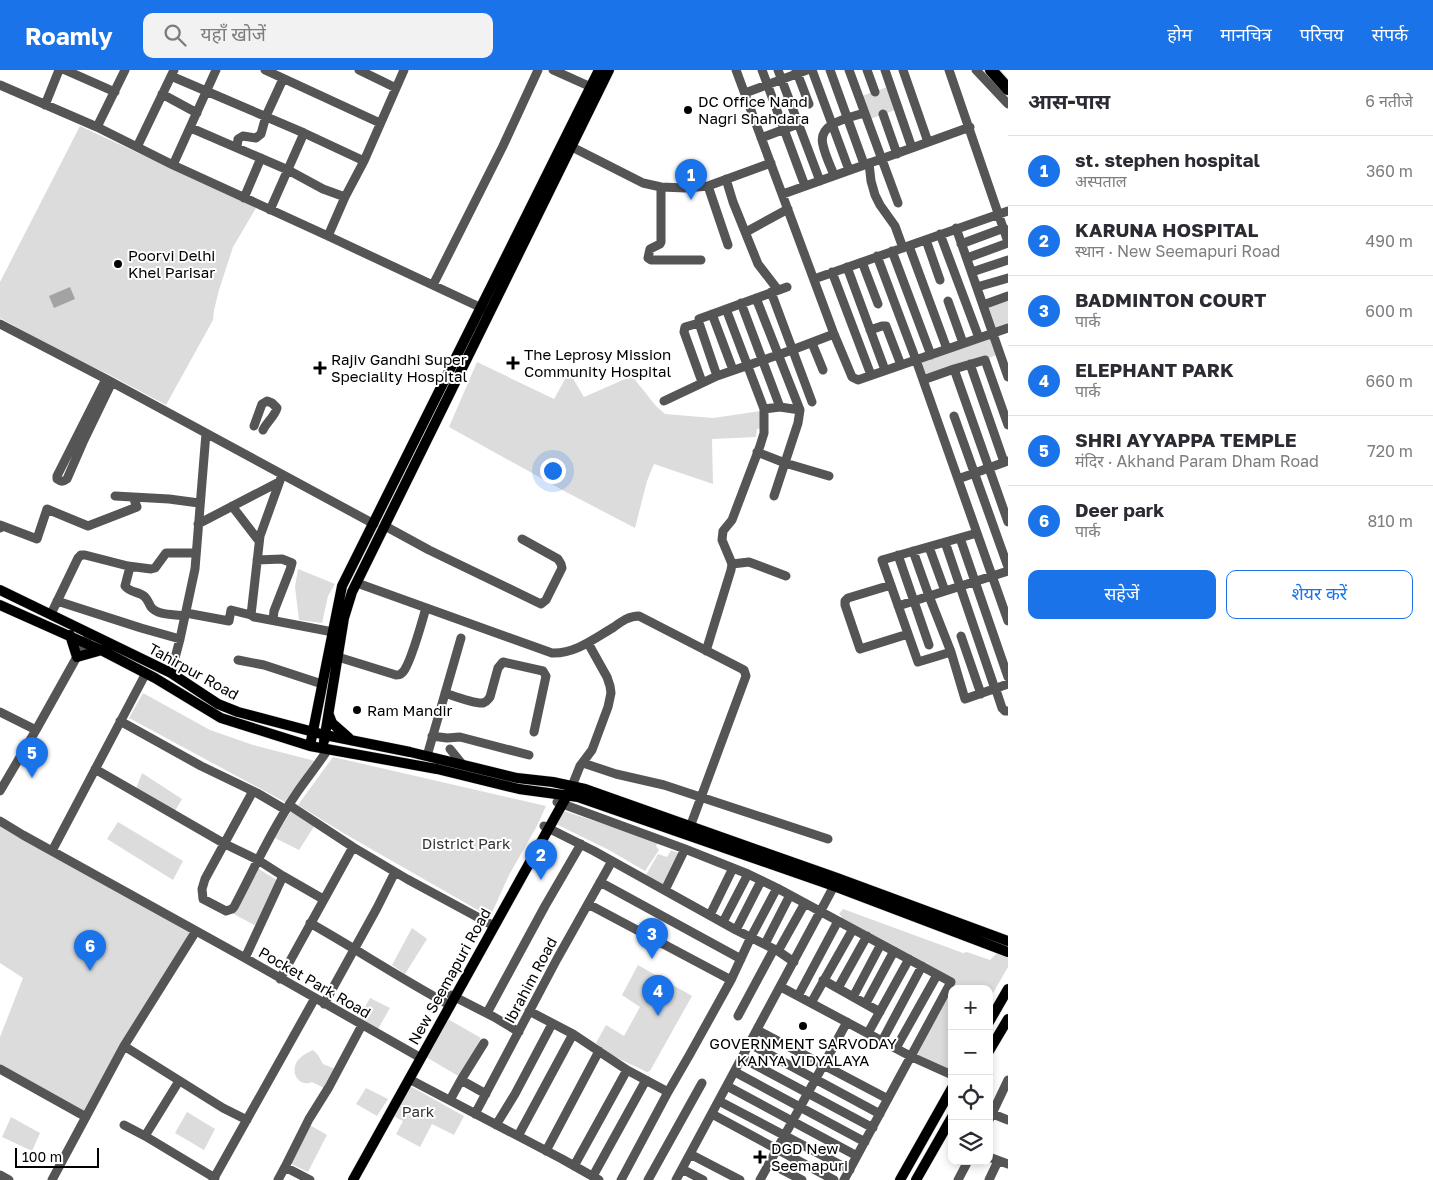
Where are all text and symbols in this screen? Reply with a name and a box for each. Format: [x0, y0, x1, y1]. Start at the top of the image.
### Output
search box [143, 13, 493, 58]
text: Roamly [25, 21, 113, 50]
icon: search [161, 21, 189, 49]
text: यहाँ खोजें [201, 22, 266, 45]
text: होम [1167, 23, 1192, 45]
text: मानचित्र [1220, 23, 1272, 45]
text: परिचय [1300, 23, 1344, 45]
text: संपर्क [1372, 23, 1408, 45]
text: आस-पास [1028, 88, 1110, 114]
text: 6 नतीजे [1365, 91, 1413, 111]
place label: DC Office Nand Nagri Shahdara [698, 92, 809, 127]
marker: DC Office Nand Nagri Shahdara [682, 104, 694, 116]
text: st. stephen hospital [1075, 148, 1260, 171]
pin: 1 [675, 159, 707, 200]
text: 1 [1040, 161, 1048, 181]
text: 360 m [1366, 161, 1413, 181]
text: अस्पताल [1075, 171, 1127, 191]
text: KARUNA HOSPITAL [1075, 218, 1258, 241]
text: 2 [1039, 231, 1049, 251]
text: 490 m [1365, 231, 1413, 251]
text: स्थान · New Seemapuri Road [1075, 241, 1280, 261]
place label: Poorvi Delhi Khel Parisar [128, 246, 215, 281]
marker: Poorvi Delhi Khel Parisar [112, 258, 124, 270]
text: BADMINTON COURT [1075, 288, 1266, 311]
text: 3 [1039, 301, 1049, 321]
text: 600 m [1365, 301, 1413, 321]
text: पार्क [1075, 311, 1101, 331]
place label: The Leprosy Mission Community Hospital [524, 345, 672, 380]
place label: Rajiv Gandhi Super Speciality Hospital [331, 350, 468, 385]
marker: The Leprosy Mission Community Hospital [506, 356, 520, 370]
text: ELEPHANT PARK [1075, 358, 1234, 381]
marker: Rajiv Gandhi Super Speciality Hospital [313, 361, 327, 375]
text: 4 [1039, 371, 1049, 391]
text: 660 m [1366, 371, 1413, 391]
text: पार्क [1075, 381, 1101, 401]
text: SHRI AYYAPPA TEMPLE [1075, 428, 1297, 451]
text: 5 [1039, 441, 1049, 461]
text: 720 m [1367, 441, 1413, 461]
text: मंदिर · Akhand Param Dham Road [1075, 451, 1319, 471]
your location [540, 458, 566, 484]
text: Deer park [1075, 498, 1164, 521]
text: 6 [1039, 511, 1049, 531]
text: 810 m [1367, 511, 1413, 531]
text: पार्क [1075, 521, 1101, 541]
button: सहेजें [1028, 570, 1216, 619]
button: शेयर करें [1226, 570, 1413, 619]
street label: Tahirpur Road [146, 639, 242, 703]
place label: Ram Mandir [367, 701, 452, 719]
marker: Ram Mandir [351, 704, 363, 716]
pin: 5 [16, 737, 48, 778]
park label: District Park [422, 834, 511, 852]
pin: 2 [525, 839, 557, 880]
street label: New Seemapuri Road [404, 905, 494, 1047]
pin: 3 [636, 918, 668, 959]
pin: 6 [74, 930, 106, 971]
street label: Ibrahim Road [500, 934, 560, 1026]
street label: Pocket Park Road [256, 943, 374, 1021]
pin: 4 [642, 975, 674, 1016]
map controls [948, 985, 993, 1165]
button: + [948, 985, 993, 1030]
marker: GOVERNMENT SARVODAY KANYA VIDYALAYA [797, 1020, 809, 1032]
button: − [948, 1030, 993, 1075]
place label: GOVERNMENT SARVODAY KANYA VIDYALAYA [709, 1034, 897, 1069]
button: locate [948, 1075, 993, 1120]
park label: Park [402, 1102, 435, 1120]
button: layers [948, 1120, 993, 1165]
place label: DGD New Seemapuri [771, 1139, 848, 1174]
scale bar [15, 1145, 99, 1168]
text: 100 m [22, 1148, 62, 1165]
marker: DGD New Seemapuri [753, 1150, 767, 1164]

